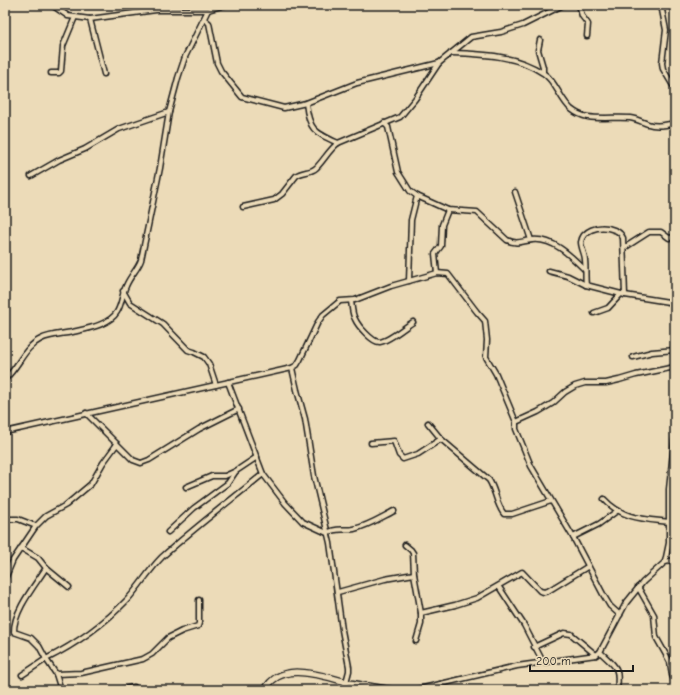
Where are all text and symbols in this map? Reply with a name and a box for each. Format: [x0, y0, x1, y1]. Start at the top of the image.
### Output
scale bar [530, 647, 633, 673]
text: 200 m [536, 654, 571, 668]

